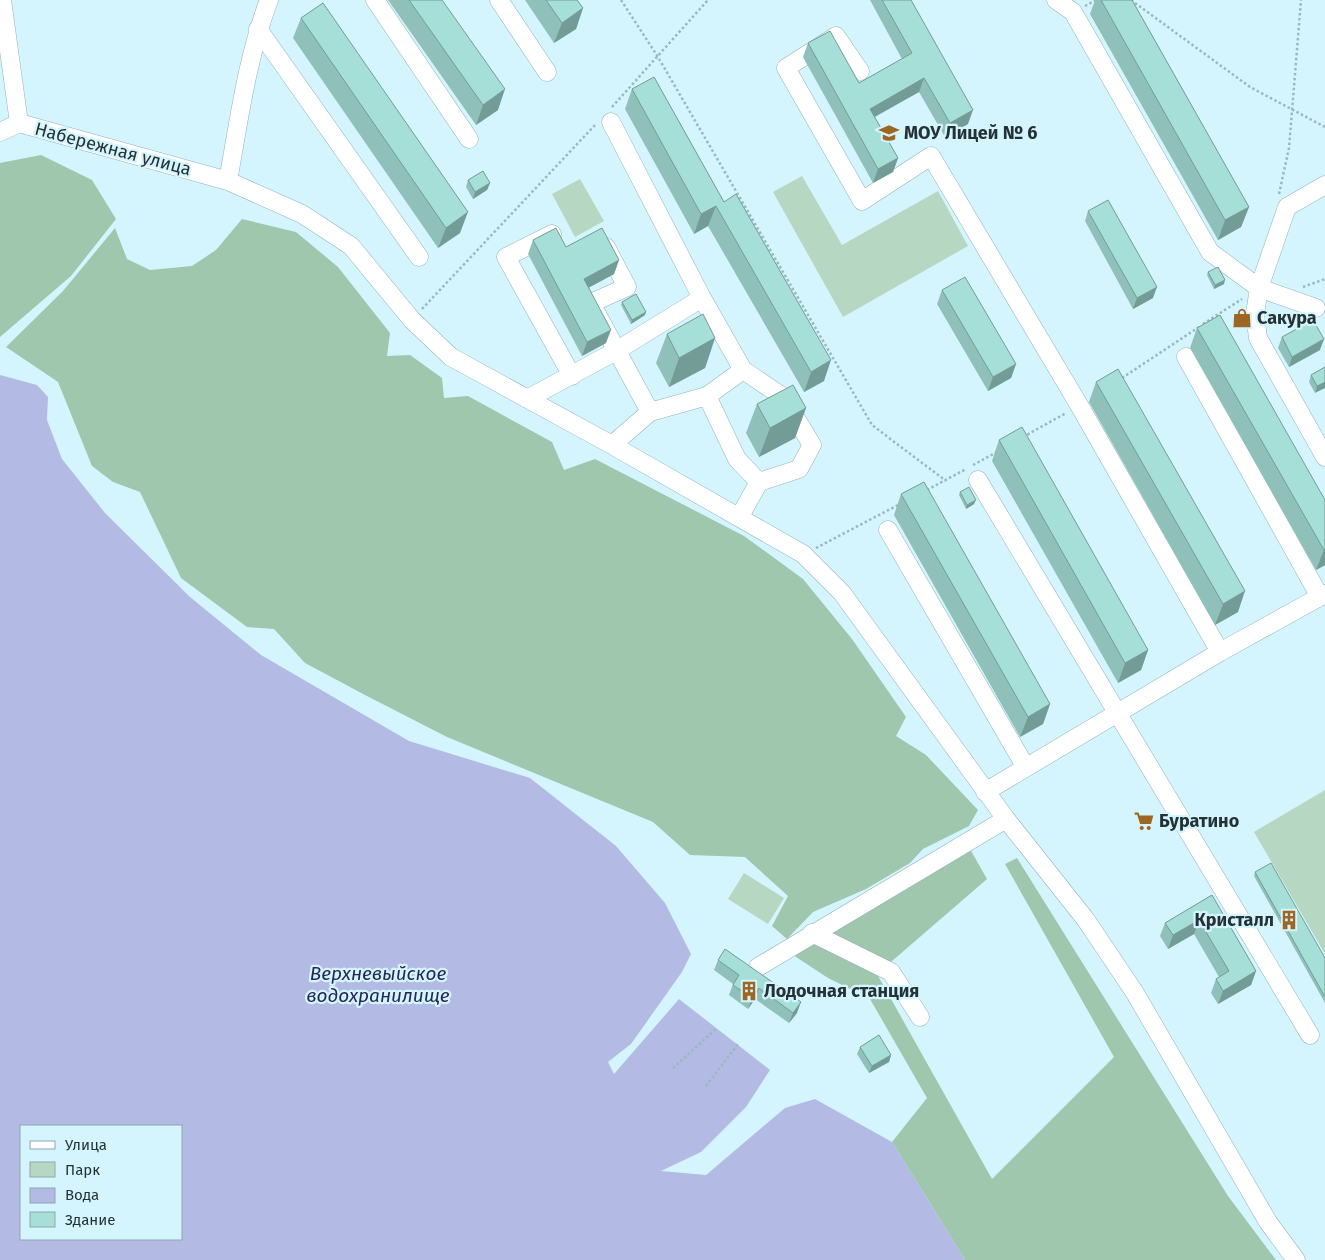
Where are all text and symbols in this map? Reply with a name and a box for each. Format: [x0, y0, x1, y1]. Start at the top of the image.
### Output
street label: Набережная улица [32, 118, 194, 180]
school or university icon: МОУ Лицей № 6 [878, 122, 900, 144]
place label: МОУ Лицей № 6 [904, 122, 1037, 144]
shop icon: Сакура [1231, 307, 1253, 329]
place label: Сакура [1257, 307, 1317, 329]
supermarket icon: Буратино [1133, 810, 1155, 832]
place label: Буратино [1159, 810, 1239, 832]
place label: Кристалл [1195, 909, 1274, 931]
building icon: Кристалл [1278, 909, 1300, 931]
water label: Верхневыйское водохранилище [306, 962, 450, 1007]
building icon: Лодочная станция [738, 980, 760, 1002]
place label: Лодочная станция [764, 980, 919, 1002]
legend [20, 1125, 182, 1240]
text: Улица [65, 1136, 107, 1154]
text: Парк [65, 1161, 100, 1179]
text: Вода [65, 1186, 99, 1204]
text: Здание [65, 1211, 115, 1229]

